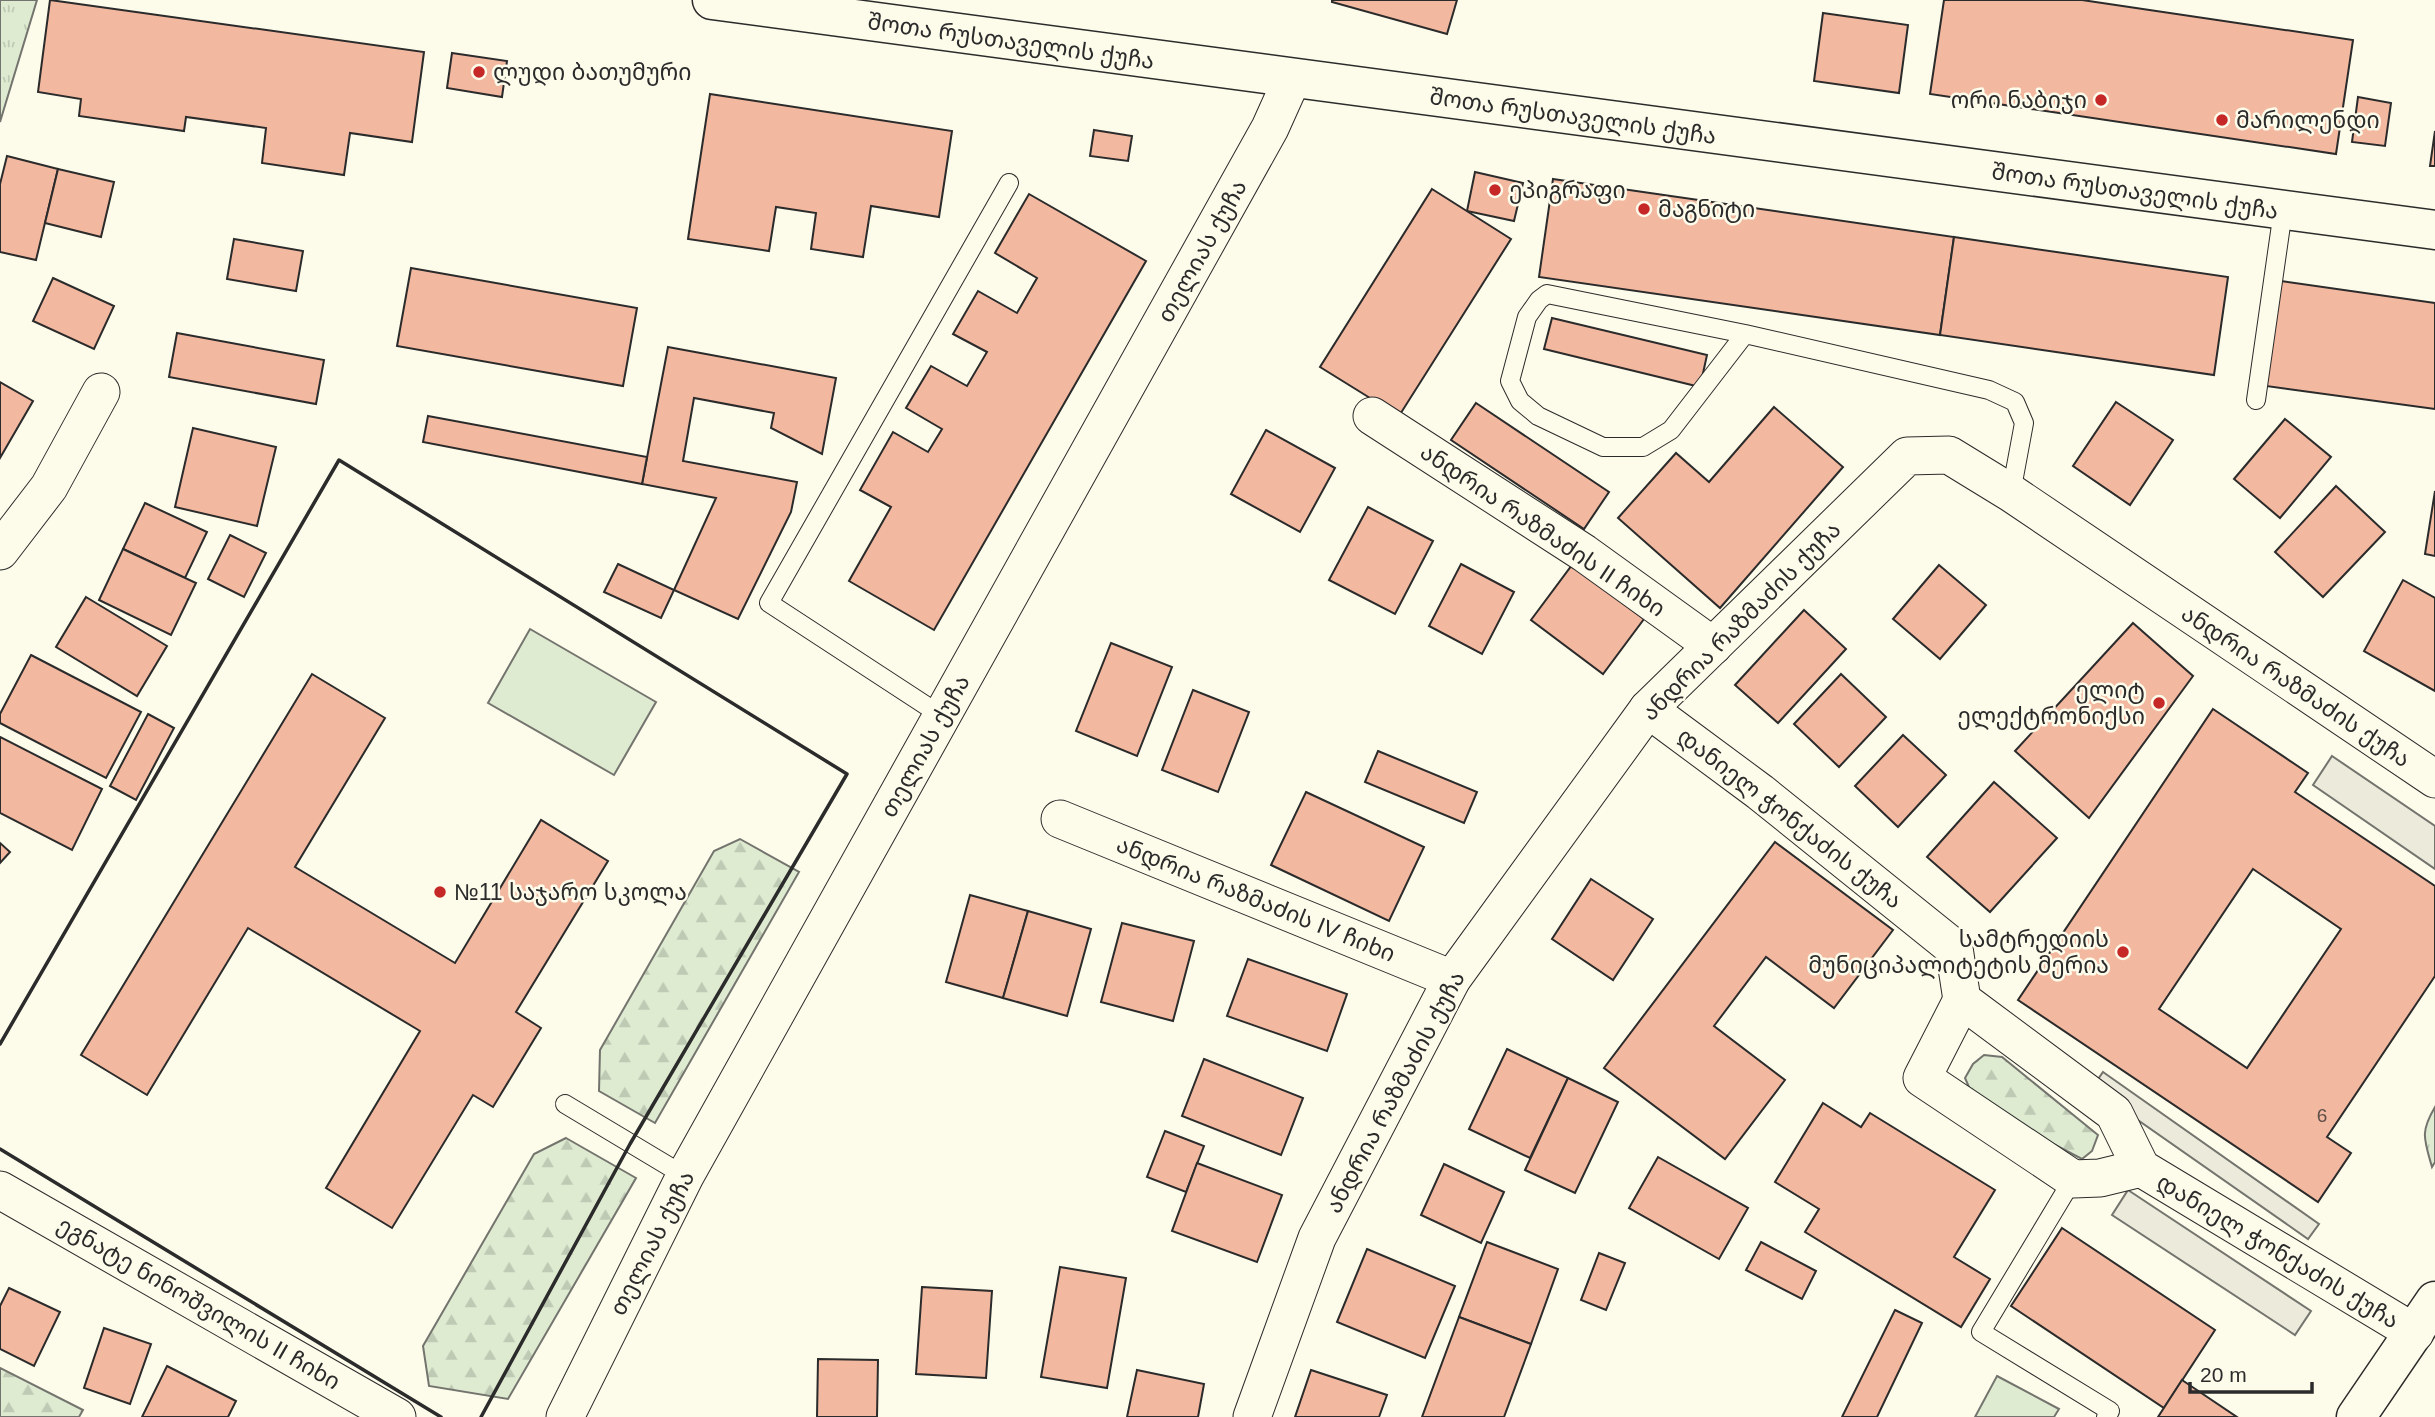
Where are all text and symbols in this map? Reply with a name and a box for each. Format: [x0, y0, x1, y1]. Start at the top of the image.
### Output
street label: შოთა რუსთაველის ქუჩა [866, 8, 1156, 75]
place label: ლუდი ბათუმური [493, 59, 692, 86]
marker: ლუდი ბათუმური [471, 64, 487, 80]
street label: შოთა რუსთაველის ქუჩა [1428, 83, 1718, 150]
place label: ორი ნაბიჯი [1951, 87, 2087, 114]
marker: ორი ნაბიჯი [2093, 92, 2109, 108]
place label: მარილენდი [2236, 107, 2380, 134]
marker: მარილენდი [2214, 112, 2230, 128]
street label: შოთა რუსთაველის ქუჩა [1990, 158, 2280, 225]
street label: თელიას ქუჩა [1152, 175, 1253, 327]
place label: ეპიგრაფი [1509, 177, 1626, 204]
marker: ეპიგრაფი [1487, 182, 1503, 198]
place label: მაგნიტი [1658, 196, 1755, 223]
marker: მაგნიტი [1636, 201, 1652, 217]
street label: ანდრია რაზმაძის II ჩიხი [1415, 438, 1670, 623]
street label: ანდრია რაზმაძის ქუჩა [1636, 516, 1846, 726]
street label: ანდრია რაზმაძის ქუჩა [2176, 600, 2415, 773]
street label: თელიას ქუჩა [875, 670, 976, 822]
place label: ელიტ ელექტრონიქსი [1957, 677, 2145, 730]
marker: ელიტ ელექტრონიქსი [2151, 695, 2167, 711]
street label: დანიელ ჭონქაძის ქუჩა [1672, 722, 1907, 914]
street label: ანდრია რაზმაძის IV ჩიხი [1112, 831, 1399, 968]
place label: №11 საჯარო სკოლა [454, 879, 687, 906]
marker: №11 საჯარო სკოლა [432, 884, 448, 900]
place label: სამტრედიის მუნიციპალიტეტის მერია [1808, 926, 2109, 979]
marker: სამტრედიის მუნიციპალიტეტის მერია [2115, 944, 2131, 960]
street label: ანდრია რაზმაძის ქუჩა [1320, 967, 1471, 1218]
house number: 6 [2317, 1105, 2327, 1126]
street label: თელიას ქუჩა [604, 1166, 700, 1320]
street label: დანიელ ჭონქაძის ქუჩა [2152, 1168, 2404, 1334]
street label: ეგნატე ნინოშვილის II ჩიხი [53, 1211, 345, 1396]
scale bar [2190, 1350, 2312, 1394]
text: 20 m [2200, 1363, 2247, 1386]

